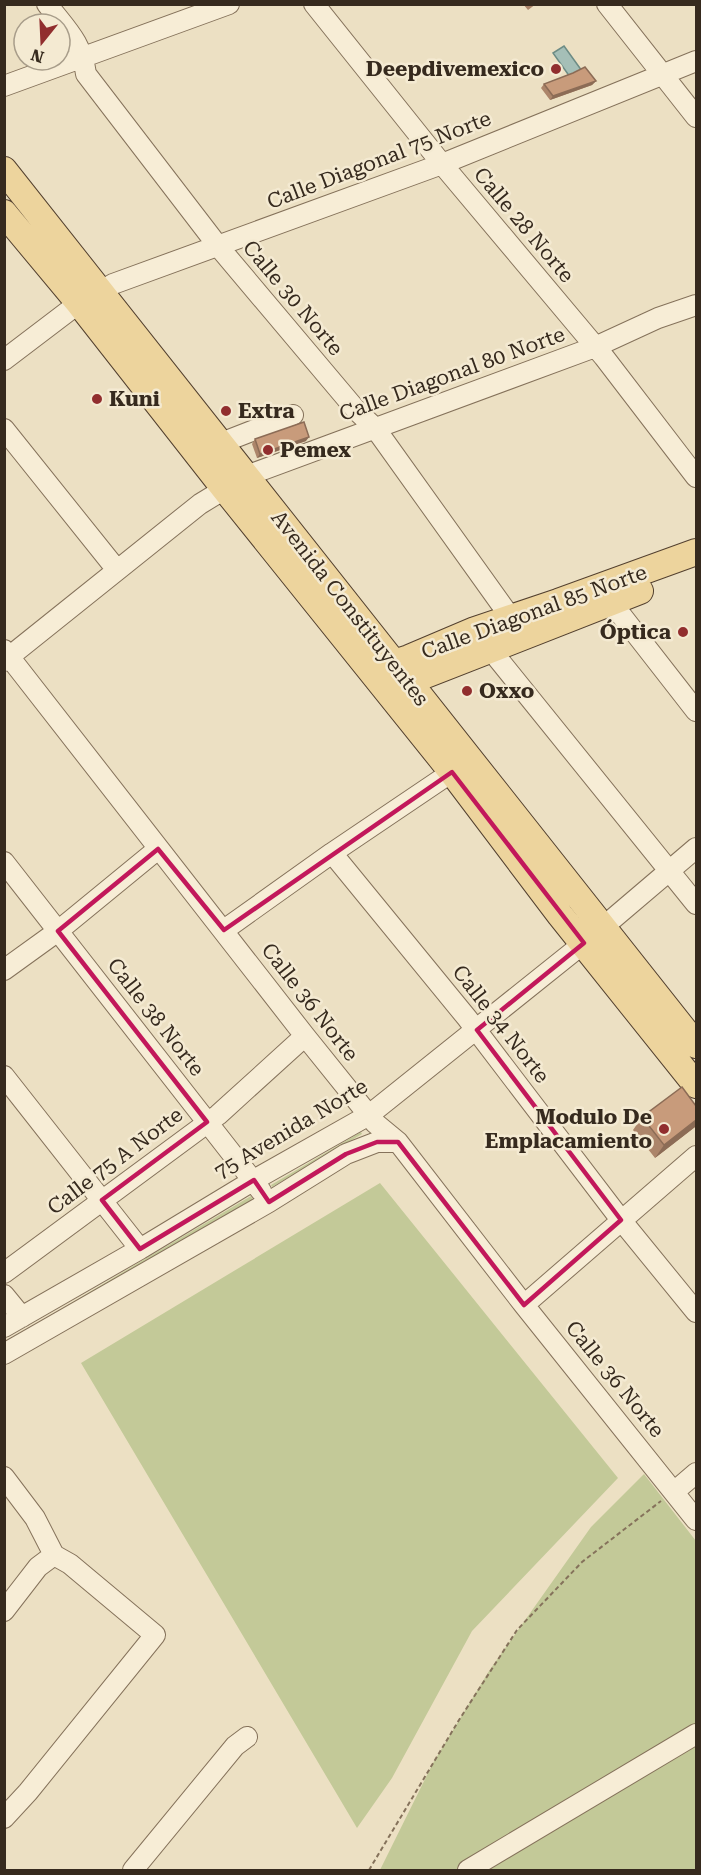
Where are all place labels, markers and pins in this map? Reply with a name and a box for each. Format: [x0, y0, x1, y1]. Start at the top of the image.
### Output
place label: Deepdivemexico [366, 57, 544, 81]
marker: Deepdivemexico [549, 62, 563, 76]
place label: Kuni [109, 387, 160, 411]
marker: Kuni [90, 392, 104, 406]
place label: Extra [238, 399, 295, 423]
marker: Extra [219, 404, 233, 418]
place label: Pemex [280, 438, 352, 462]
marker: Pemex [261, 443, 275, 457]
place label: Óptica [600, 619, 672, 644]
marker: Óptica [676, 625, 690, 639]
place label: Oxxo [479, 679, 534, 703]
marker: Oxxo [460, 684, 474, 698]
place label: Modulo De Emplacamiento [485, 1105, 652, 1153]
marker: Modulo De Emplacamiento [657, 1122, 671, 1136]

